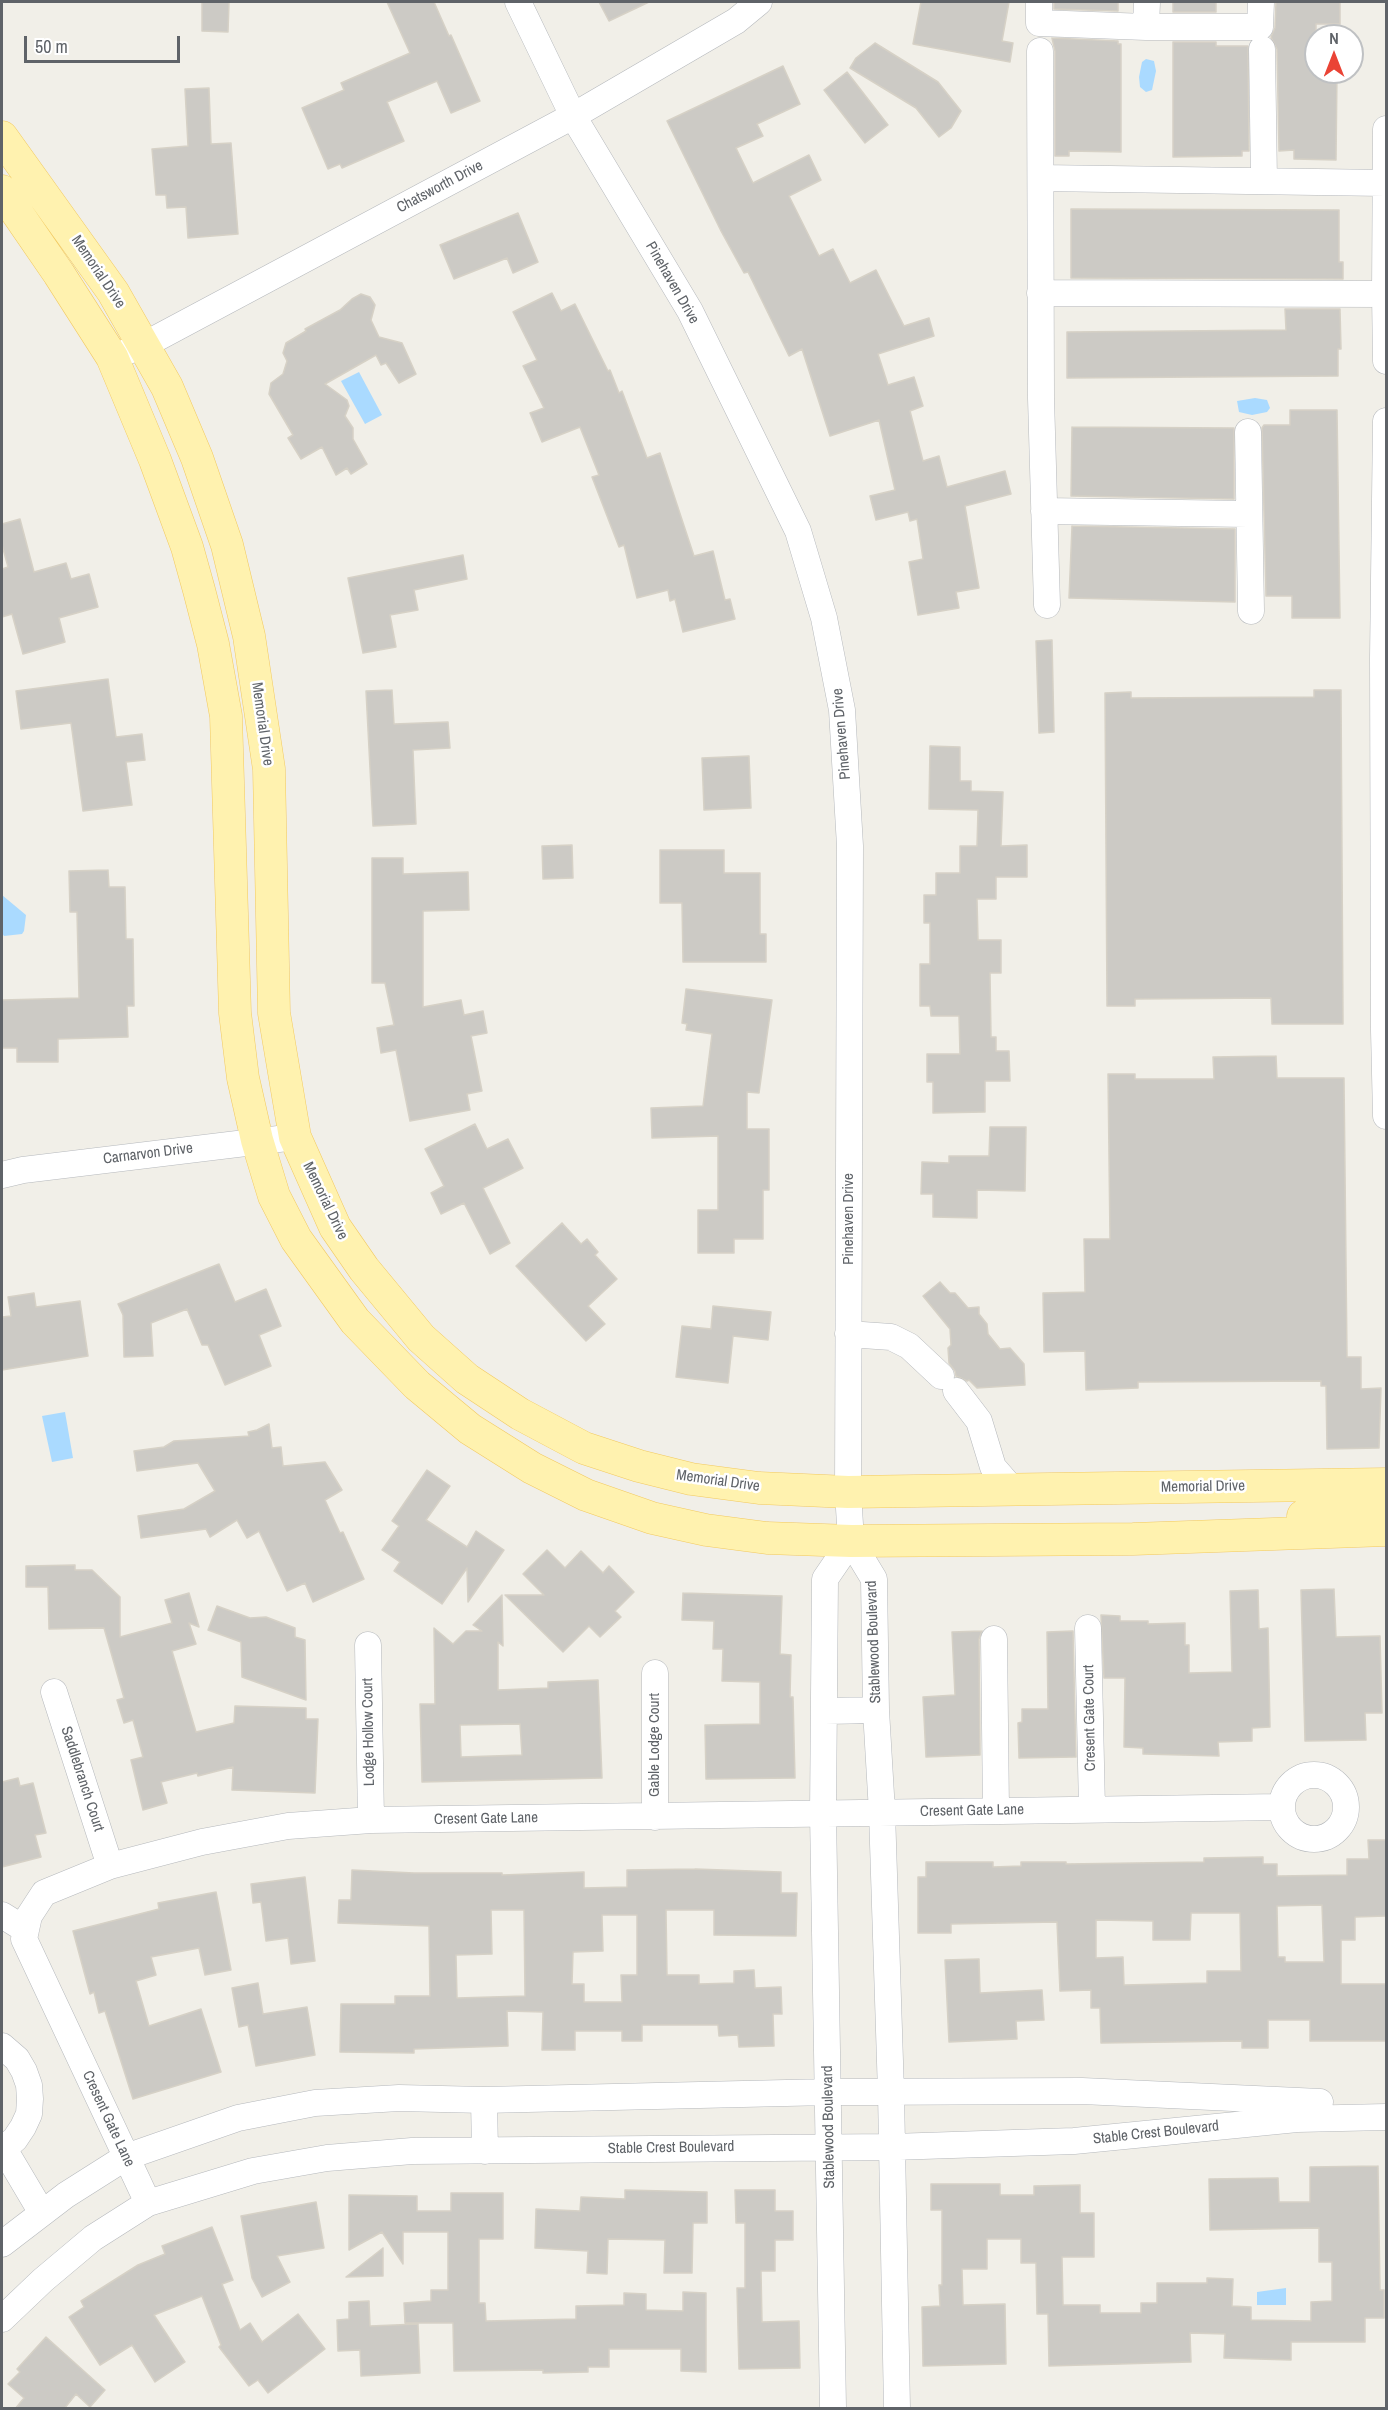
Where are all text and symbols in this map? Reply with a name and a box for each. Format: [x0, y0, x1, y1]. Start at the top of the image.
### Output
scale bar [27, 24, 183, 62]
north arrow [1304, 24, 1364, 84]
text: N [1329, 27, 1339, 49]
text: 50 m [35, 34, 68, 59]
street label: Chatsworth Drive [394, 157, 486, 217]
street label: Memorial Drive [67, 232, 129, 312]
street label: Pinehaven Drive [641, 239, 703, 327]
street label: Memorial Drive [247, 681, 277, 767]
street label: Pinehaven Drive [829, 688, 855, 780]
street label: Carnarvon Drive [102, 1140, 194, 1168]
street label: Memorial Drive [298, 1159, 352, 1243]
street label: Pinehaven Drive [840, 1173, 858, 1265]
street label: Memorial Drive [675, 1466, 761, 1496]
street label: Memorial Drive [1161, 1477, 1245, 1497]
street label: Stablewood Boulevard [863, 1580, 885, 1704]
street label: Cresent Gate Court [1080, 1665, 1100, 1771]
street label: Lodge Hollow Court [359, 1678, 379, 1786]
street label: Gable Lodge Court [646, 1693, 664, 1797]
street label: Saddlebranch Court [57, 1724, 107, 1834]
street label: Cresent Gate Lane [920, 1801, 1024, 1821]
street label: Cresent Gate Lane [434, 1809, 538, 1829]
street label: Stablewood Boulevard [819, 2065, 839, 2189]
street label: Cresent Gate Lane [78, 2068, 138, 2170]
street label: Stable Crest Boulevard [1092, 2117, 1220, 2149]
street label: Stable Crest Boulevard [608, 2138, 734, 2158]

